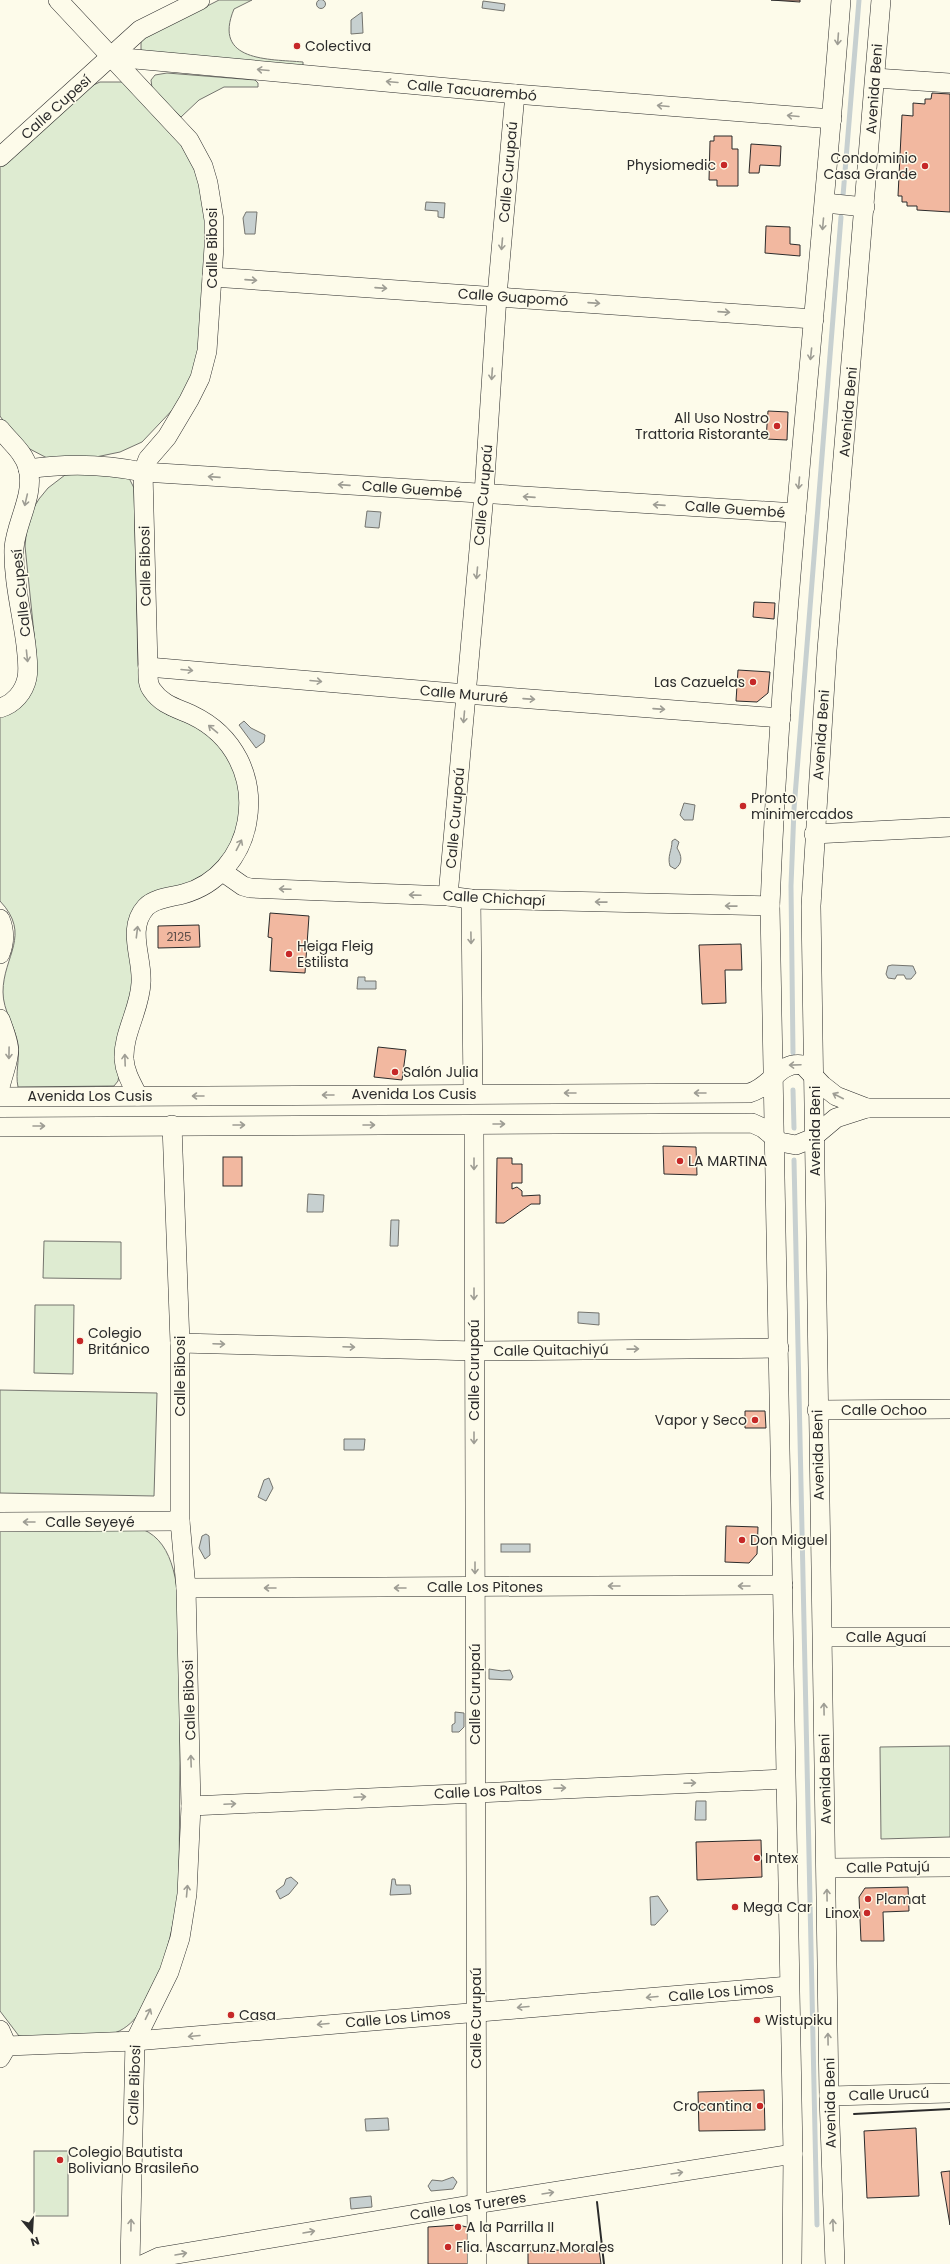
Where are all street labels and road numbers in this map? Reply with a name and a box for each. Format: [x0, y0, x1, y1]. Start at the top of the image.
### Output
street label: Avenida Beni [861, 43, 887, 135]
street label: Calle Cupesí [17, 70, 96, 144]
street label: Calle Tacuarembó [406, 74, 538, 106]
street label: Calle Curupaú [494, 121, 522, 223]
street label: Calle Bibosi [202, 208, 222, 288]
street label: Calle Guapomó [457, 283, 569, 311]
street label: Avenida Beni [834, 366, 862, 458]
street label: Calle Curupaú [469, 444, 497, 546]
street label: Calle Guembé [361, 476, 463, 503]
street label: Calle Guembé [684, 496, 786, 523]
street label: Calle Bibosi [134, 525, 156, 607]
street label: Calle Cupesí [6, 548, 36, 638]
street label: Calle Mururé [419, 680, 509, 708]
street label: Avenida Beni [808, 689, 834, 781]
street label: Calle Curupaú [441, 767, 469, 869]
street label: Calle Chichapí [442, 885, 546, 911]
street label: Avenida Los Cusis [352, 1084, 476, 1104]
street label: Avenida Los Cusis [28, 1086, 152, 1106]
street label: Avenida Beni [805, 1086, 825, 1176]
street label: Calle Curupaú [464, 1319, 484, 1421]
street label: Calle Bibosi [170, 1336, 190, 1416]
street label: Calle Quitachiyú [493, 1339, 609, 1361]
street label: Calle Ochoo [841, 1400, 927, 1420]
street label: Avenida Beni [807, 1409, 829, 1501]
street label: Calle Seyeyé [45, 1512, 135, 1532]
street label: Calle Los Pitones [427, 1577, 543, 1597]
street label: Calle Aguaí [846, 1627, 927, 1647]
street label: Calle Curupaú [465, 1643, 485, 1745]
street label: Calle Bibosi [178, 1659, 200, 1741]
street label: Avenida Beni [814, 1733, 836, 1825]
street label: Calle Los Paltos [434, 1778, 542, 1804]
street label: Calle Patujú [846, 1856, 930, 1878]
street label: Calle Curupaú [466, 1967, 486, 2069]
street label: Calle Los Limos [667, 1977, 775, 2007]
street label: Calle Los Limos [344, 2003, 452, 2033]
street label: Calle Bibosi [123, 2044, 145, 2126]
street label: Avenida Beni [819, 2057, 841, 2149]
street label: Calle Urucú [848, 2083, 930, 2105]
street label: Calle Los Tureres [409, 2187, 527, 2225]

